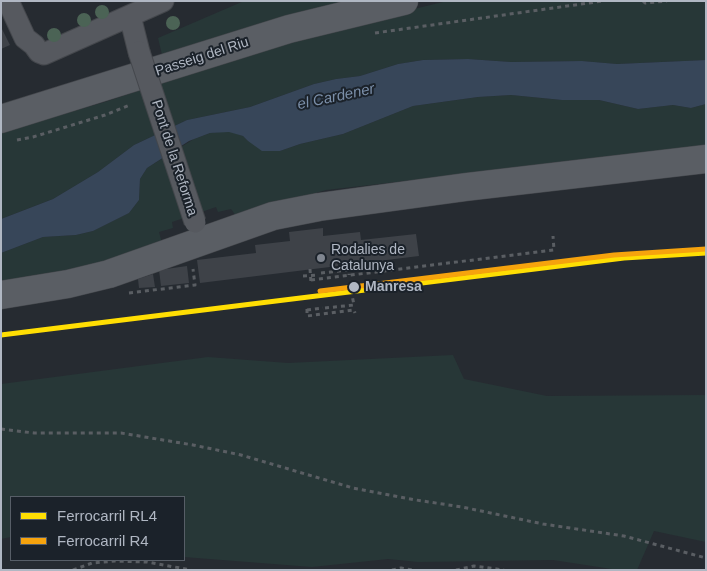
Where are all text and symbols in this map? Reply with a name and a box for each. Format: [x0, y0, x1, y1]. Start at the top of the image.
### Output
street label: Passeig del Riu [153, 34, 251, 80]
water label: el Cardener [296, 80, 376, 114]
street label: Pont de la Reforma [147, 98, 201, 218]
place label: Rodalies de Catalunya [331, 242, 405, 274]
marker: Rodalies de Catalunya [315, 252, 327, 264]
place label: Manresa [365, 279, 422, 295]
marker: Manresa [347, 280, 361, 294]
legend [10, 496, 185, 561]
text: Ferrocarril RL4 [57, 507, 157, 524]
text: Ferrocarril R4 [57, 532, 149, 549]

